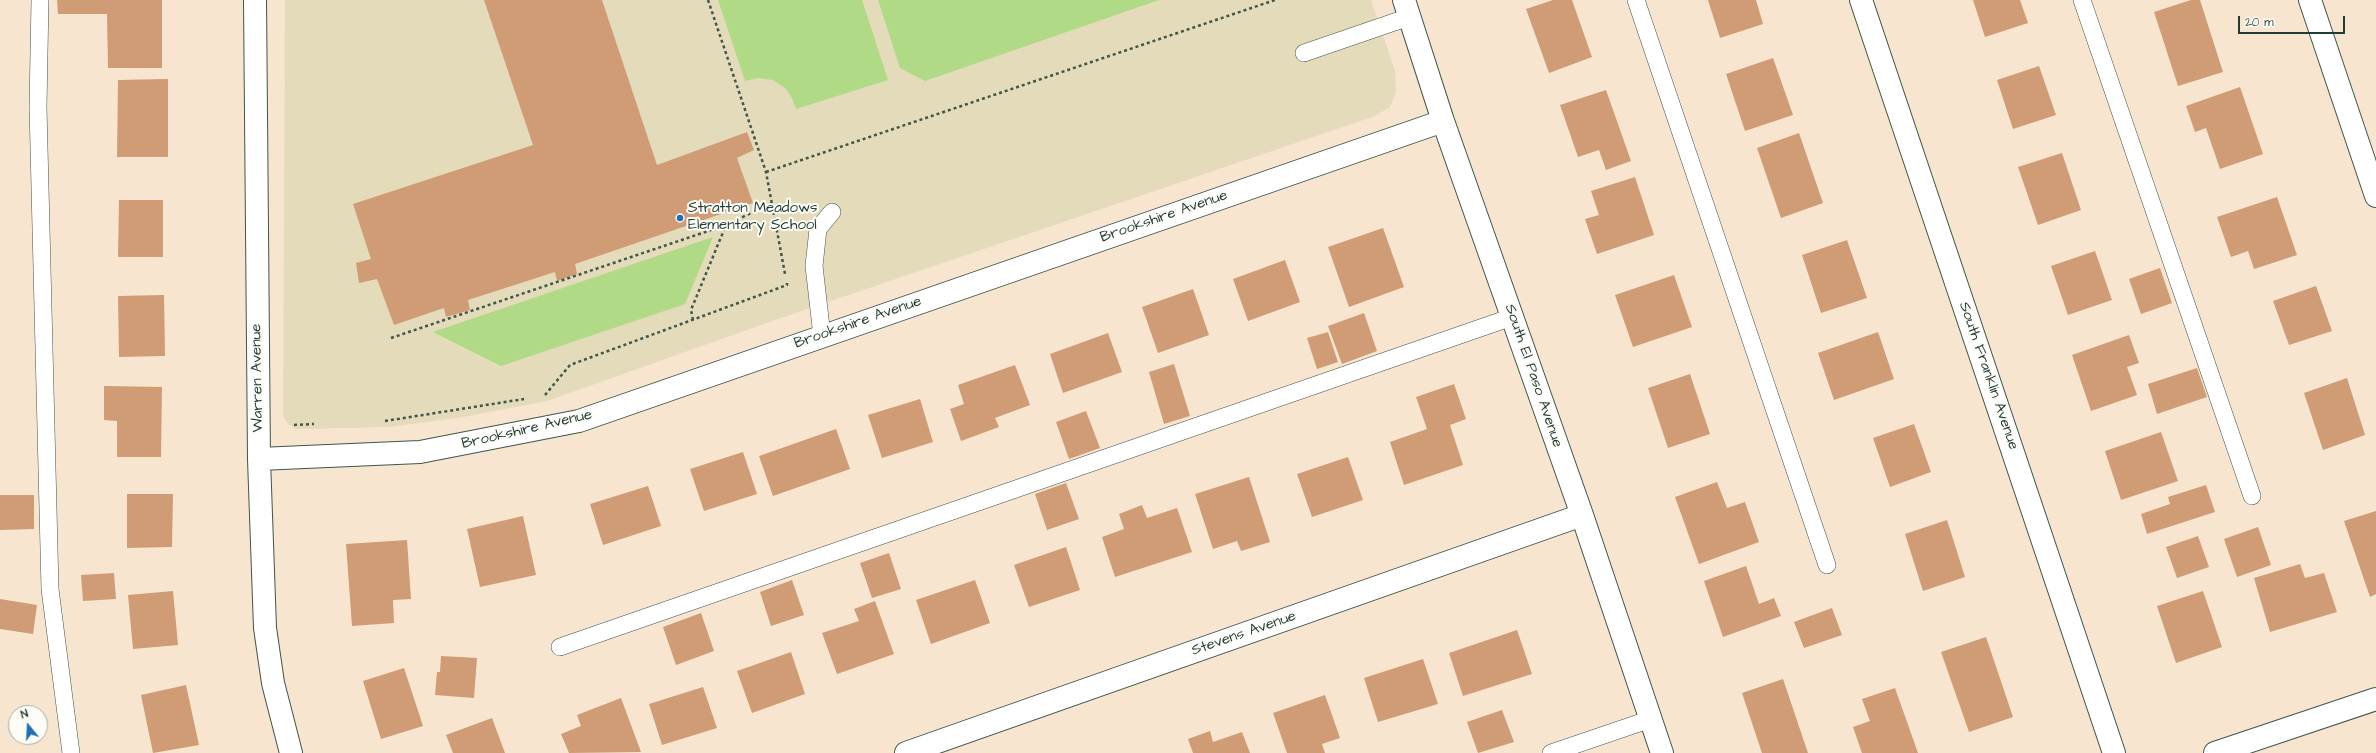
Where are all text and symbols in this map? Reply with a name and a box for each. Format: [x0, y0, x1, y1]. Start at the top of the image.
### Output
scale bar [2240, 8, 2347, 34]
text: 20 m [2245, 14, 2274, 31]
street label: Brookshire Avenue [1098, 187, 1230, 247]
place label: Stratton Meadows Elementary School [688, 200, 818, 235]
marker: Stratton Meadows Elementary School [675, 213, 685, 223]
street label: Brookshire Avenue [792, 293, 924, 353]
street label: South Franklin Avenue [1954, 300, 2022, 452]
street label: South El Paso Avenue [1500, 302, 1566, 450]
street label: Warren Avenue [248, 324, 268, 432]
street label: Brookshire Avenue [460, 406, 594, 454]
street label: Stevens Avenue [1189, 608, 1299, 660]
north arrow [8, 705, 48, 745]
text: N [19, 706, 30, 722]

